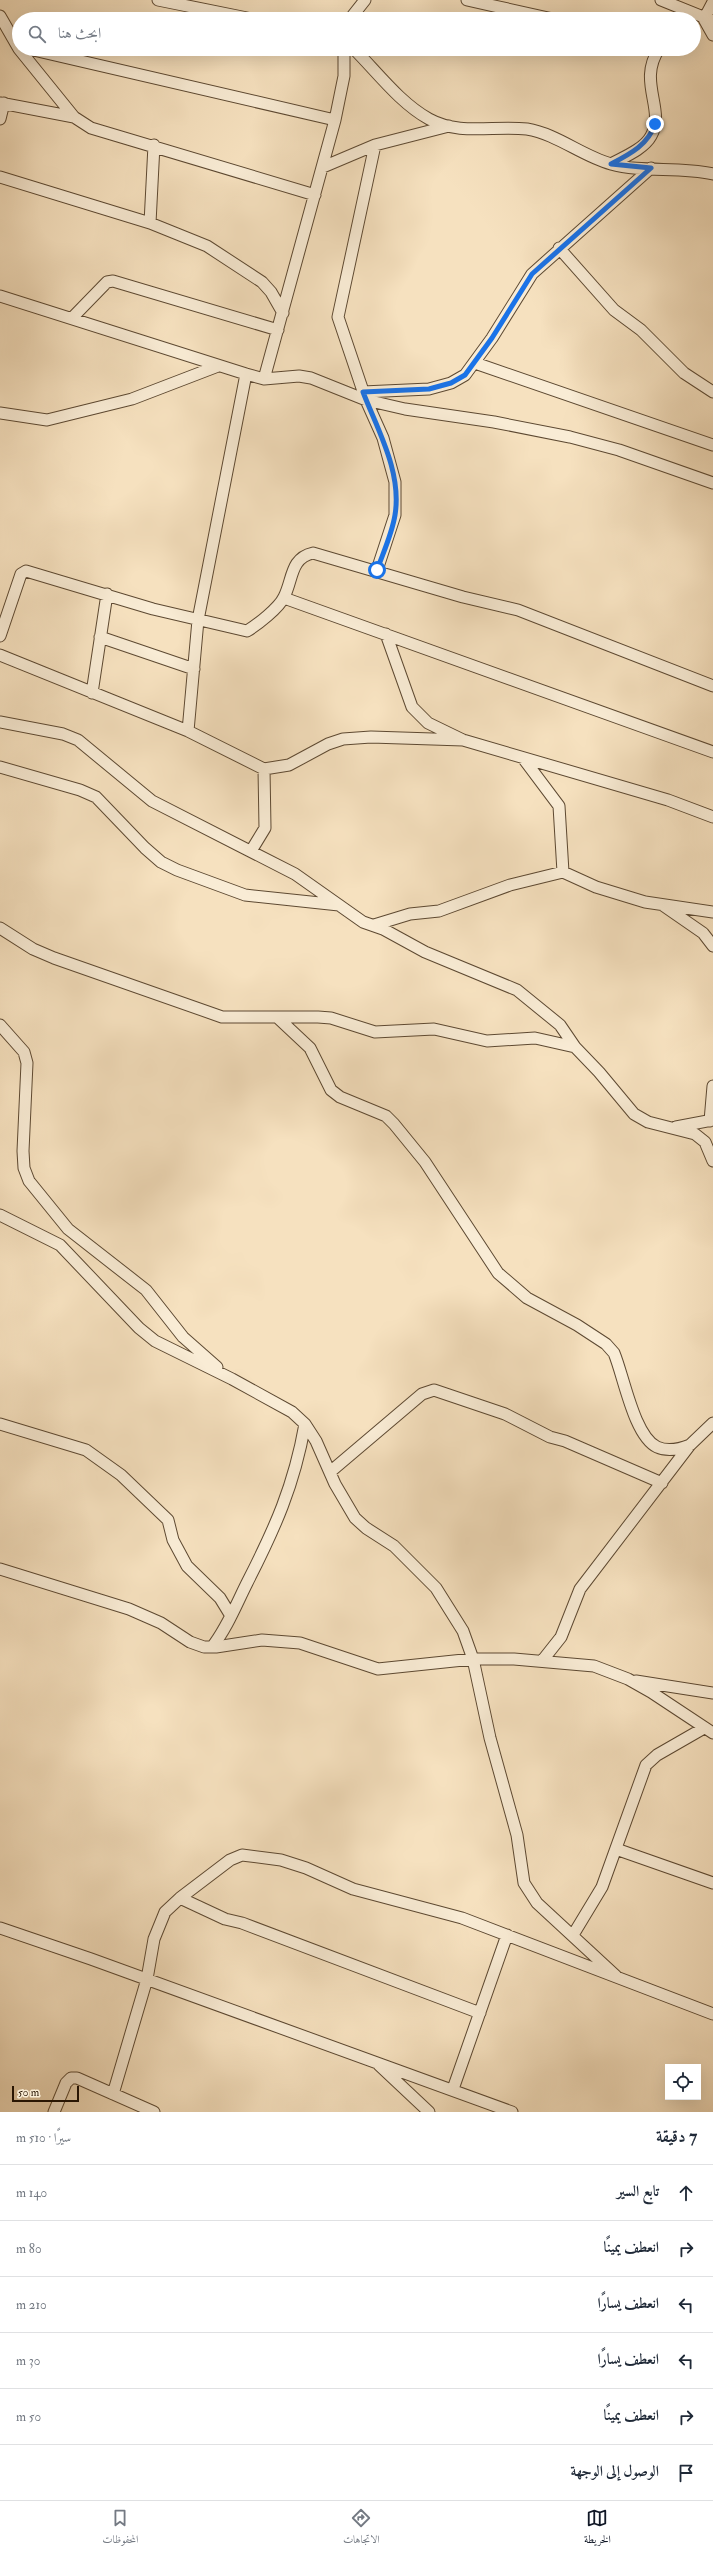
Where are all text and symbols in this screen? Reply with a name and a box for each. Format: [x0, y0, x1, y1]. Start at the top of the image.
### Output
search box [12, 12, 701, 56]
icon: search [26, 23, 48, 45]
text: ابحث هنا [58, 24, 101, 43]
route end [646, 115, 664, 133]
route start [368, 561, 386, 579]
map controls [665, 2064, 701, 2100]
button: locate [665, 2064, 701, 2100]
scale bar [12, 2084, 79, 2103]
text: 50 m [18, 2086, 39, 2099]
text: 7 دقيقة [656, 2126, 697, 2147]
text: سيرًا · 510 m [16, 2130, 71, 2146]
text: تابع السير [617, 2182, 659, 2201]
icon: ahead [675, 2182, 697, 2204]
text: 140 m [16, 2185, 47, 2201]
text: انعطف يمينًا [604, 2238, 659, 2257]
icon: right [675, 2238, 697, 2260]
text: 80 m [16, 2241, 42, 2257]
text: انعطف يسارًا [598, 2294, 659, 2313]
icon: left [675, 2294, 697, 2316]
text: 210 m [16, 2297, 47, 2313]
text: انعطف يسارًا [598, 2350, 659, 2369]
icon: left [675, 2350, 697, 2372]
text: 30 m [16, 2353, 41, 2369]
text: انعطف يمينًا [604, 2406, 659, 2425]
icon: right [675, 2406, 697, 2428]
text: 50 m [16, 2409, 41, 2425]
text: الوصول إلى الوجهة [571, 2462, 659, 2481]
icon: arrive [675, 2462, 697, 2484]
tab: المحفوظات [102, 2507, 138, 2550]
tab: الاتجاهات [343, 2507, 380, 2550]
tab: الخريطة [584, 2507, 611, 2550]

